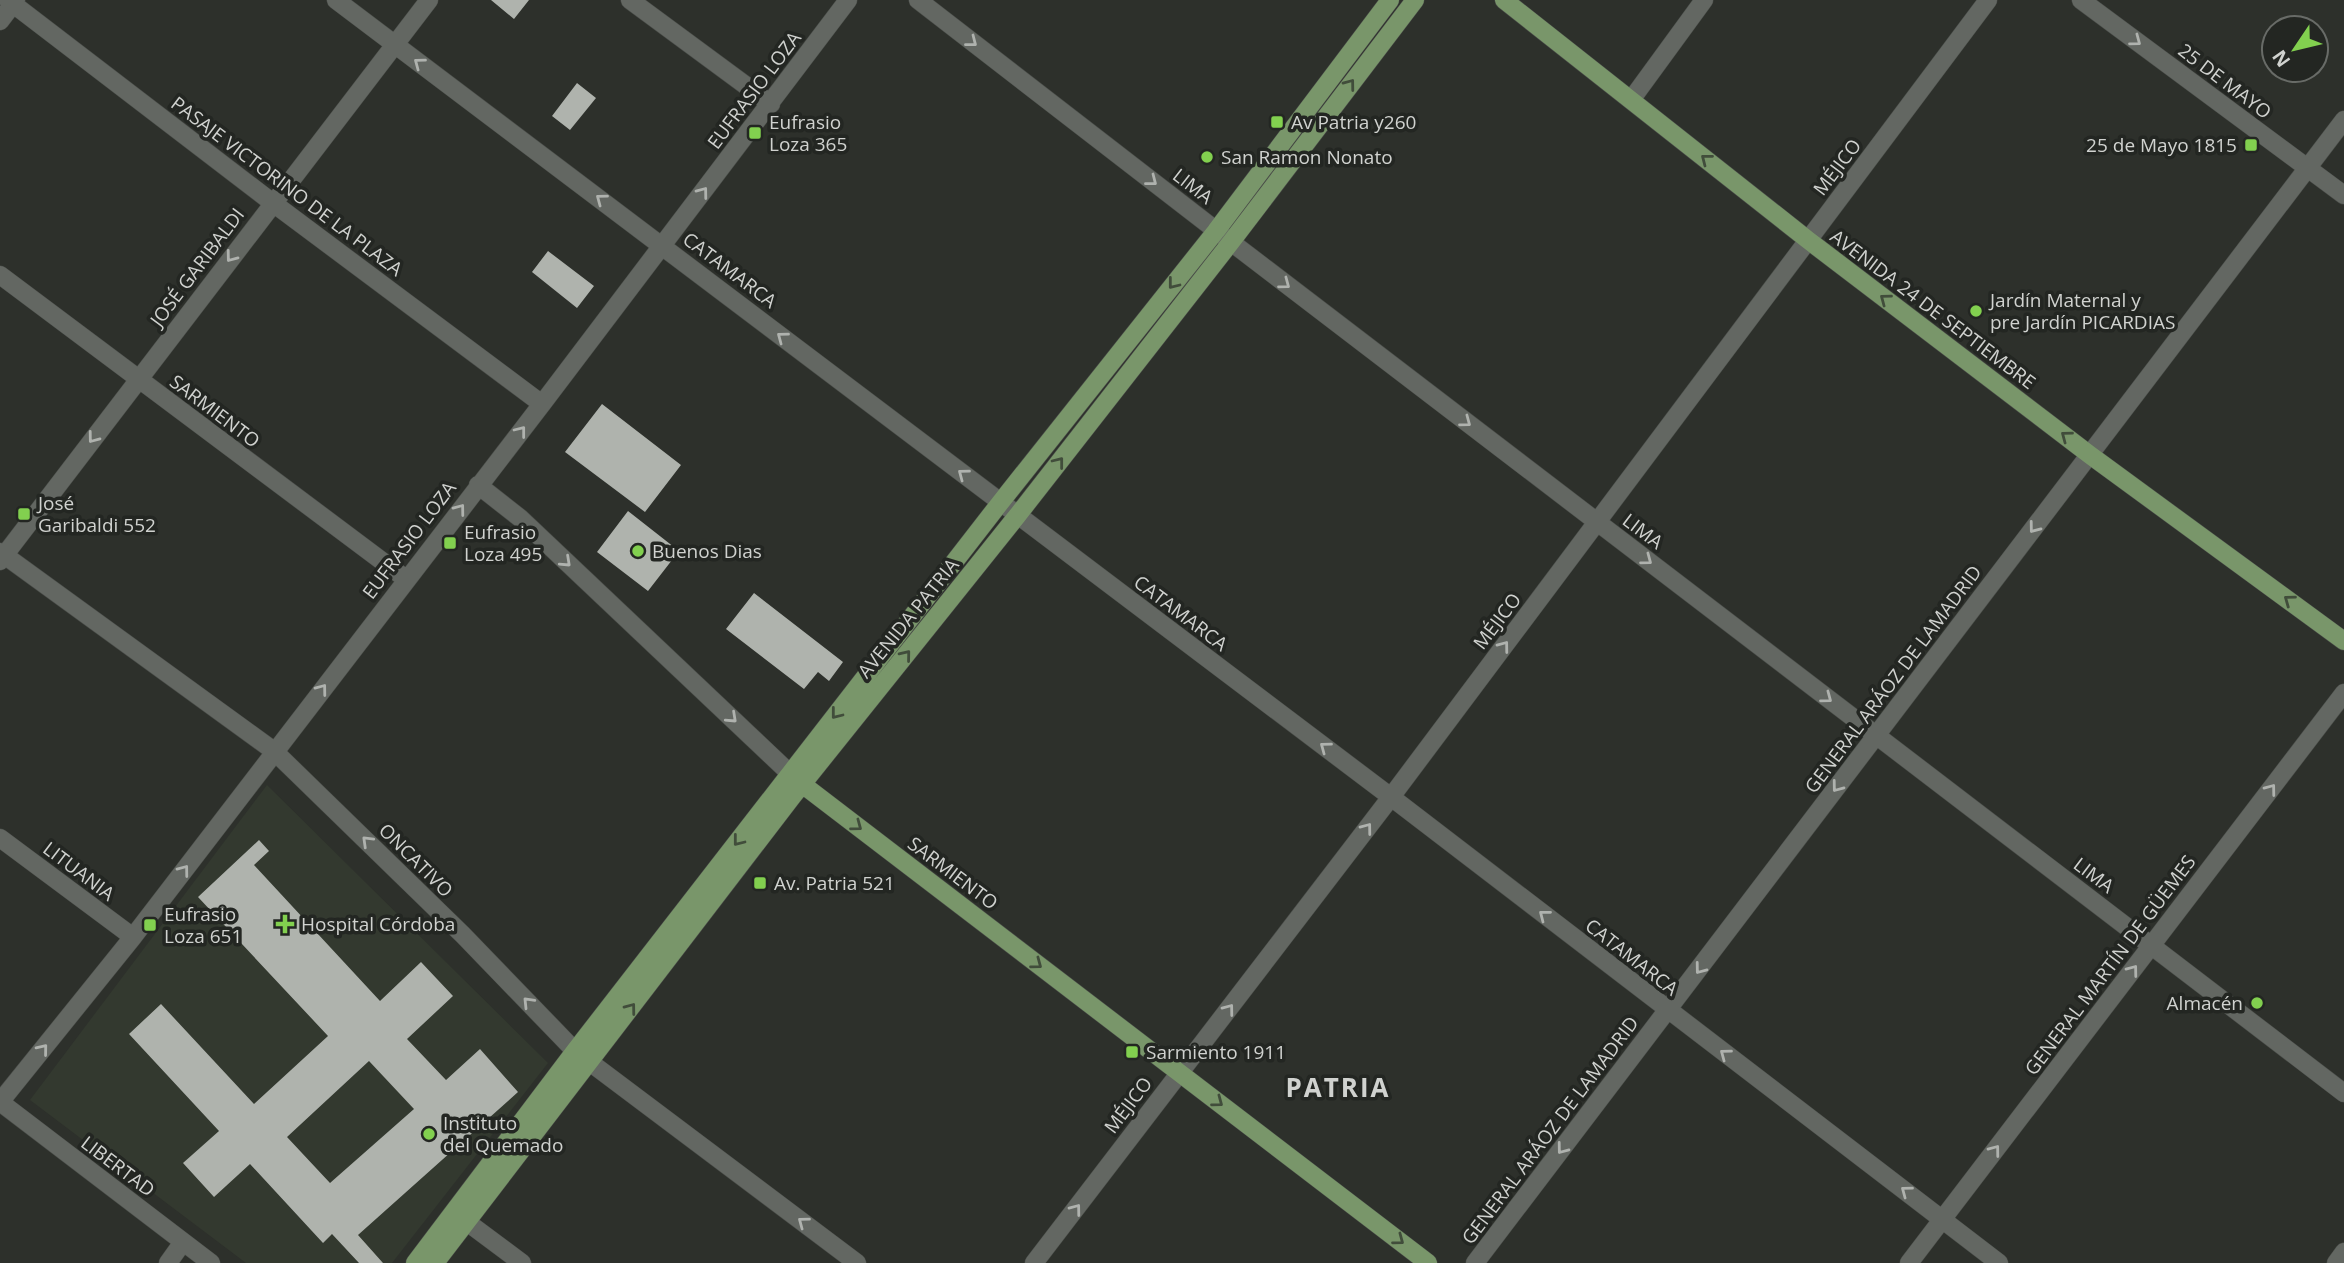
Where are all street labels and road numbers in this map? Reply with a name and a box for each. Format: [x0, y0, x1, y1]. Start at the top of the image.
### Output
street label: EUFRASIO LOZA [701, 26, 807, 154]
street label: 25 DE MAYO [2173, 37, 2277, 125]
street label: PASAJE VICTORINO DE LA PLAZA [166, 90, 408, 282]
street label: MÉJICO [1807, 133, 1867, 201]
street label: LIMA [1168, 162, 1218, 210]
street label: JOSÉ GARIBALDI [143, 202, 250, 333]
street label: AVENIDA 24 DE SEPTIEMBRE [1825, 223, 2041, 395]
street label: CATAMARCA [678, 226, 782, 314]
street label: SARMIENTO [165, 369, 265, 453]
street label: EUFRASIO LOZA [356, 476, 462, 604]
street label: LIMA [1617, 507, 1669, 555]
street label: AVENIDA PATRIA [852, 553, 964, 683]
street label: GENERAL ARÁOZ DE LAMADRID [1799, 560, 1987, 798]
street label: CATAMARCA [1129, 569, 1233, 657]
street label: MÉJICO [1467, 587, 1527, 655]
street label: ONCATIVO [373, 817, 459, 903]
street label: SARMIENTO [903, 831, 1003, 915]
street label: LITUANIA [38, 836, 120, 906]
street label: GENERAL MARTÍN DE GÜEMES [2019, 850, 2201, 1080]
street label: LIMA [2068, 851, 2120, 899]
street label: CATAMARCA [1580, 913, 1684, 1001]
street label: GENERAL ARÁOZ DE LAMADRID [1456, 1011, 1644, 1249]
street label: MÉJICO [1098, 1071, 1158, 1139]
street label: LIBERTAD [76, 1130, 160, 1202]

